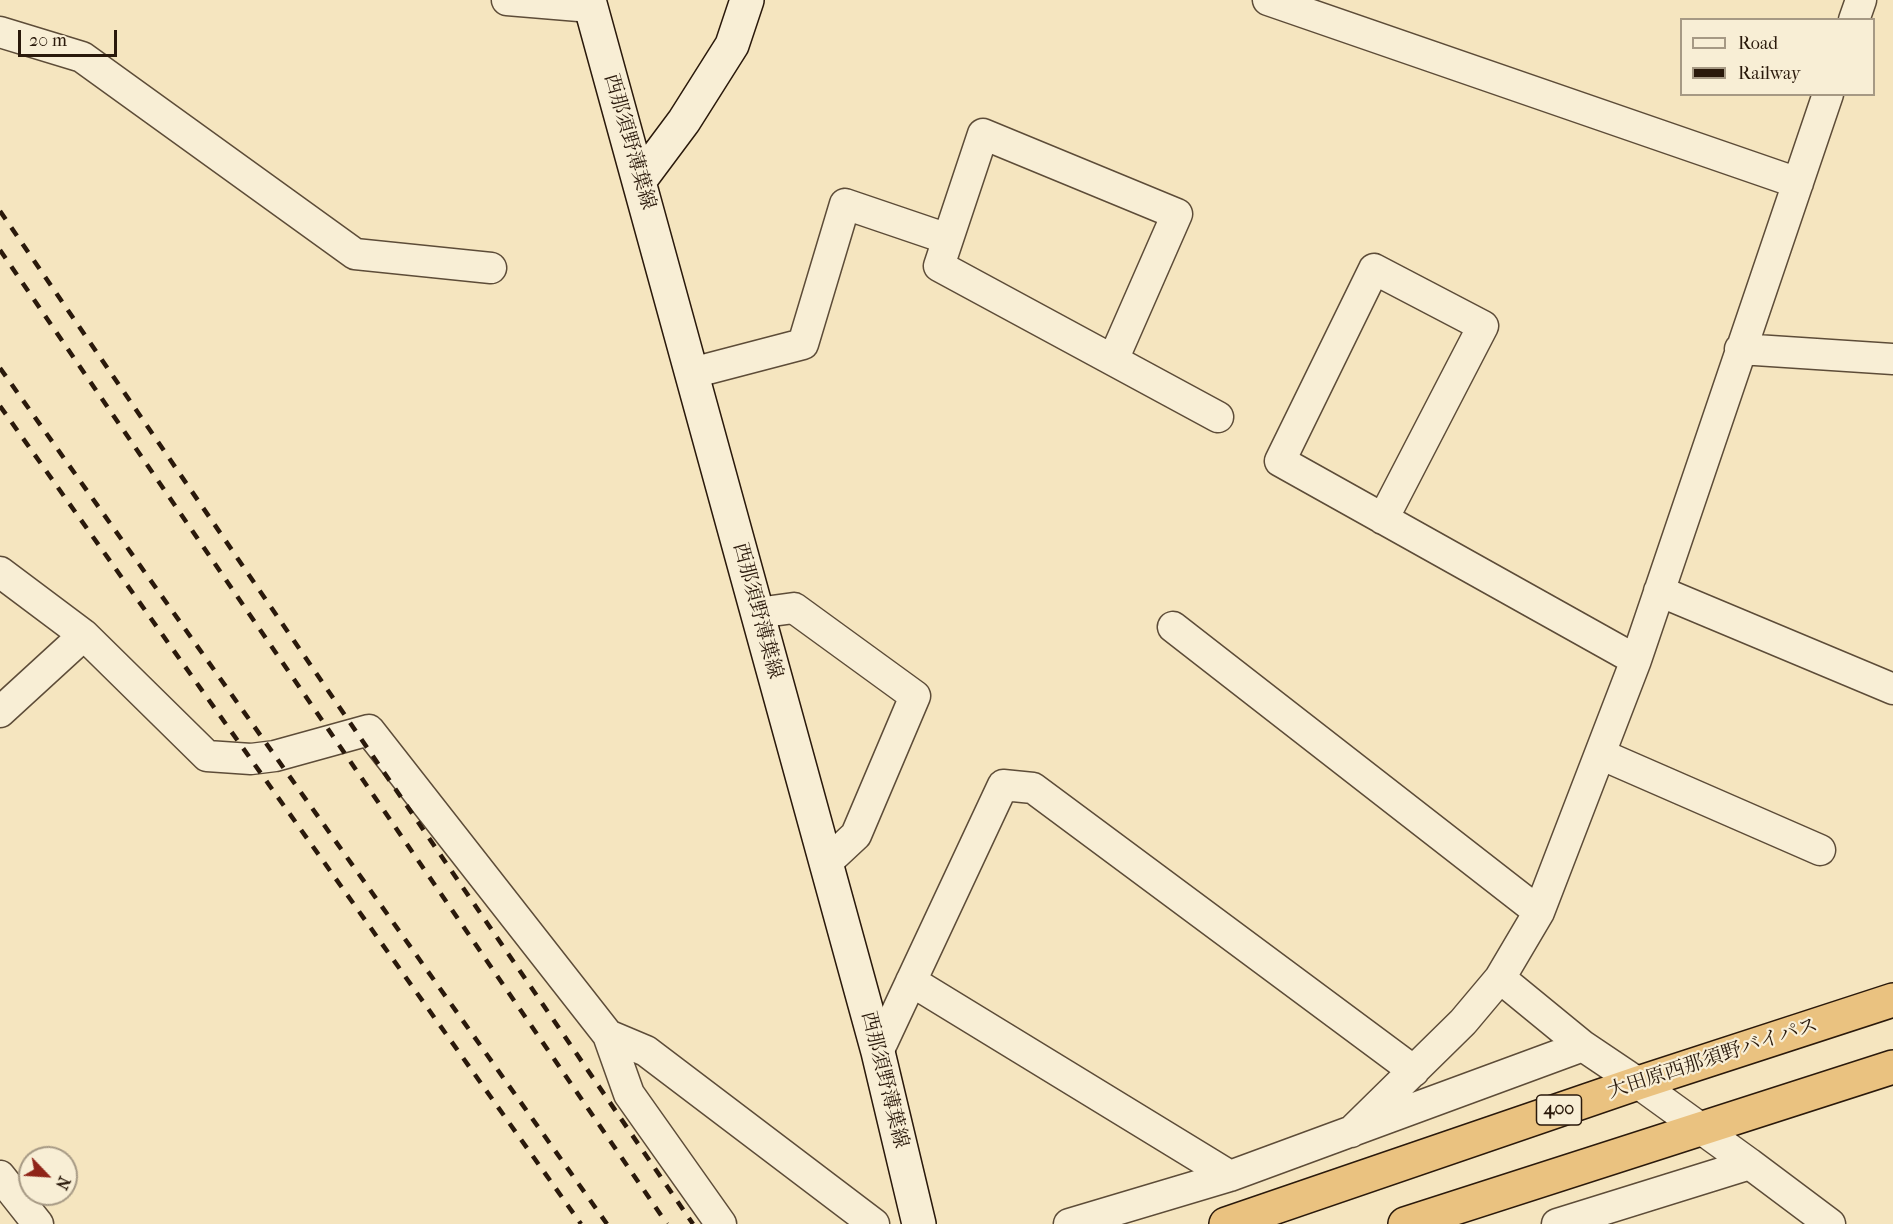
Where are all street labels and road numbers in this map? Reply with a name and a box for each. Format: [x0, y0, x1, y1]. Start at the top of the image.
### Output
street label: 西那須野薄葉線 [598, 71, 660, 213]
street label: 西那須野薄葉線 [727, 540, 787, 682]
street label: 西那須野薄葉線 [855, 1009, 913, 1151]
street label: 大田原西那須野バイパス [1605, 1014, 1821, 1104]
road number: 400 [1536, 1095, 1582, 1125]

